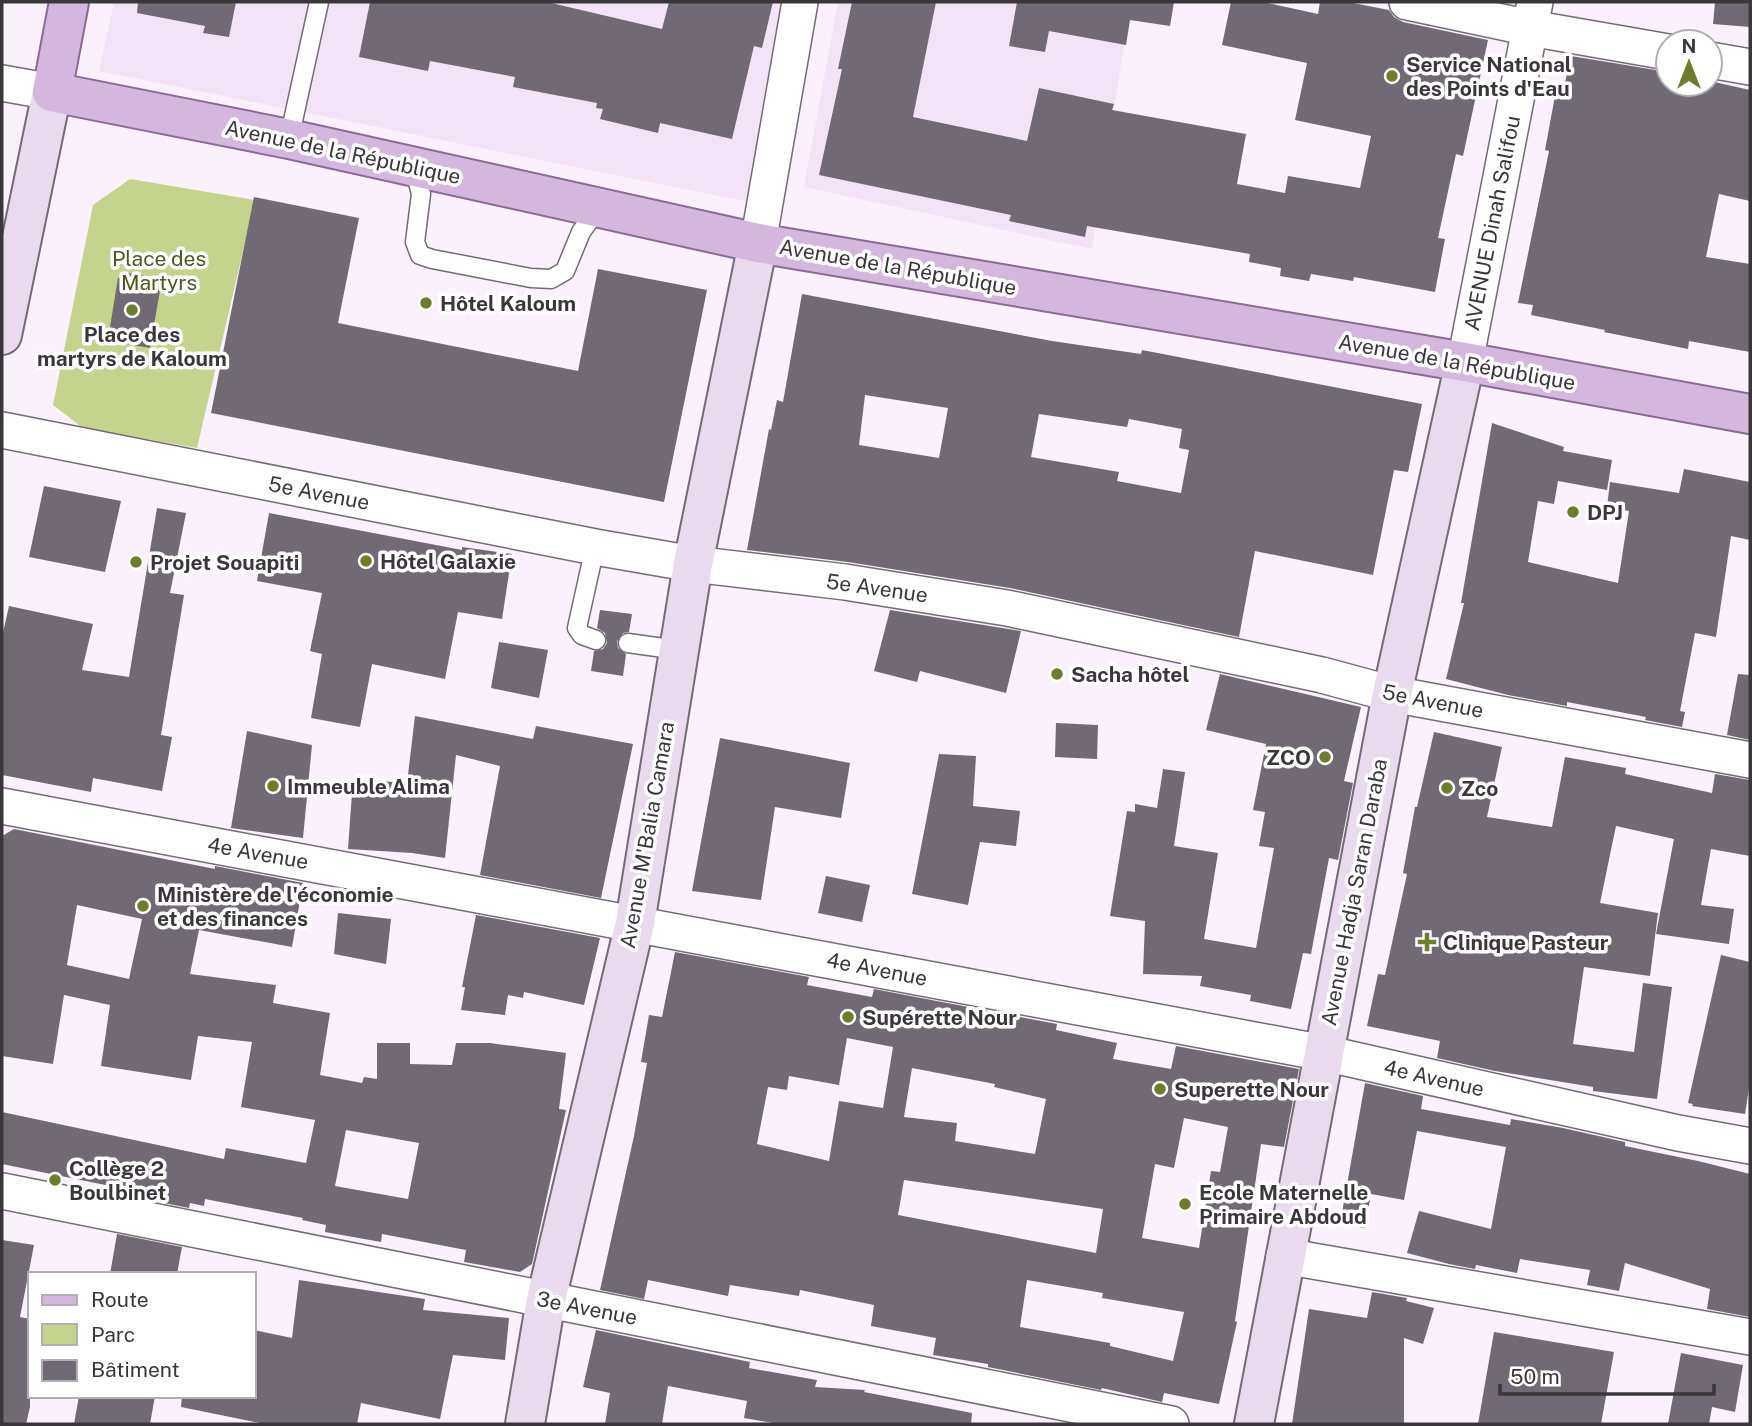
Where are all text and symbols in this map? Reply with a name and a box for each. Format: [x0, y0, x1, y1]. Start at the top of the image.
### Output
north arrow [1654, 28, 1724, 98]
text: N [1682, 35, 1696, 57]
place label: Service National des Points d'Eau [1406, 52, 1572, 101]
marker: Service National des Points d'Eau [1384, 68, 1400, 84]
street label: AVENUE Dinah Salifou [1459, 113, 1525, 333]
street label: Avenue de la République [223, 115, 463, 189]
street label: Avenue de la République [777, 234, 1019, 300]
park label: Place des Martyrs [112, 246, 206, 295]
place label: Hôtel Kaloum [440, 291, 576, 316]
marker: Hôtel Kaloum [418, 295, 434, 311]
marker: Place des martyrs de Kaloum [124, 302, 140, 318]
place label: Place des martyrs de Kaloum [37, 322, 227, 371]
street label: Avenue de la République [1336, 329, 1578, 395]
street label: 5e Avenue [266, 471, 372, 515]
place label: DPJ [1587, 500, 1623, 525]
marker: DPJ [1565, 504, 1581, 520]
place label: Hôtel Galaxie [380, 549, 516, 574]
place label: Projet Souapiti [150, 550, 299, 575]
marker: Hôtel Galaxie [358, 553, 374, 569]
marker: Projet Souapiti [128, 554, 144, 570]
street label: 5e Avenue [825, 568, 929, 608]
place label: Sacha hôtel [1071, 662, 1189, 687]
marker: Sacha hôtel [1049, 666, 1065, 682]
street label: 5e Avenue [1380, 679, 1486, 723]
street label: Avenue M'Balia Camara [615, 720, 679, 950]
place label: ZCO [1266, 745, 1311, 770]
marker: ZCO [1317, 749, 1333, 765]
street label: Avenue Hadja Saran Daraba [1316, 756, 1392, 1028]
place label: Immeuble Alima [287, 774, 450, 799]
place label: Zco [1461, 776, 1498, 801]
marker: Immeuble Alima [265, 778, 281, 794]
marker: Zco [1439, 780, 1455, 796]
street label: 4e Avenue [206, 832, 310, 874]
place label: Ministère de l'économie et des finances [157, 882, 394, 931]
marker: Ministère de l'économie et des finances [135, 898, 151, 914]
place label: Clinique Pasteur [1443, 930, 1609, 955]
marker: Clinique Pasteur [1417, 932, 1437, 952]
street label: 4e Avenue [824, 947, 930, 991]
place label: Supérette Nour [862, 1005, 1017, 1030]
marker: Supérette Nour [840, 1009, 856, 1025]
street label: 4e Avenue [1381, 1054, 1487, 1102]
place label: Superette Nour [1174, 1077, 1329, 1102]
marker: Superette Nour [1152, 1081, 1168, 1097]
place label: Collège 2 Boulbinet [69, 1156, 166, 1205]
marker: Collège 2 Boulbinet [47, 1172, 63, 1188]
place label: Ecole Maternelle Primaire Abdoud [1199, 1180, 1368, 1229]
marker: Ecole Maternelle Primaire Abdoud [1177, 1196, 1193, 1212]
legend [28, 1272, 256, 1398]
street label: 3e Avenue [534, 1286, 640, 1330]
text: Route [91, 1287, 149, 1312]
text: Parc [91, 1322, 135, 1347]
scale bar [1500, 1352, 1714, 1396]
text: Bâtiment [91, 1357, 180, 1382]
text: 50 m [1510, 1364, 1560, 1389]

